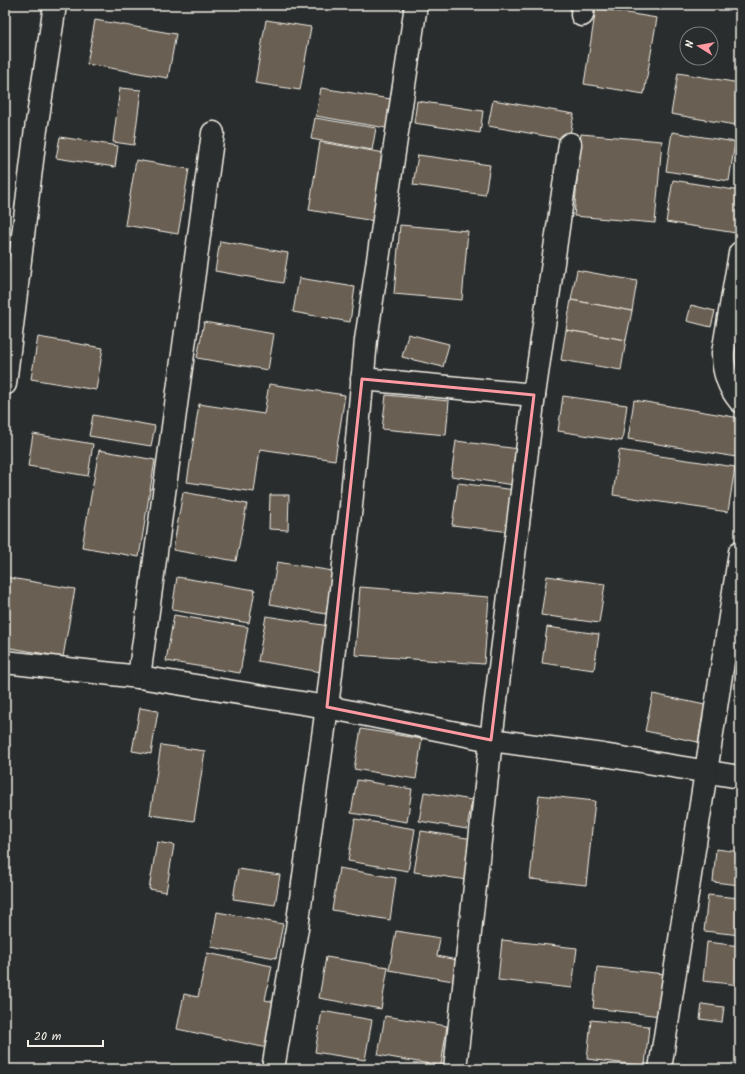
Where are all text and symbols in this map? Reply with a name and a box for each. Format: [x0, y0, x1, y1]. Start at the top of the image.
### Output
north arrow [679, 26, 719, 66]
text: N [681, 39, 700, 49]
scale bar [28, 1022, 103, 1048]
text: 20 m [34, 1027, 62, 1046]

